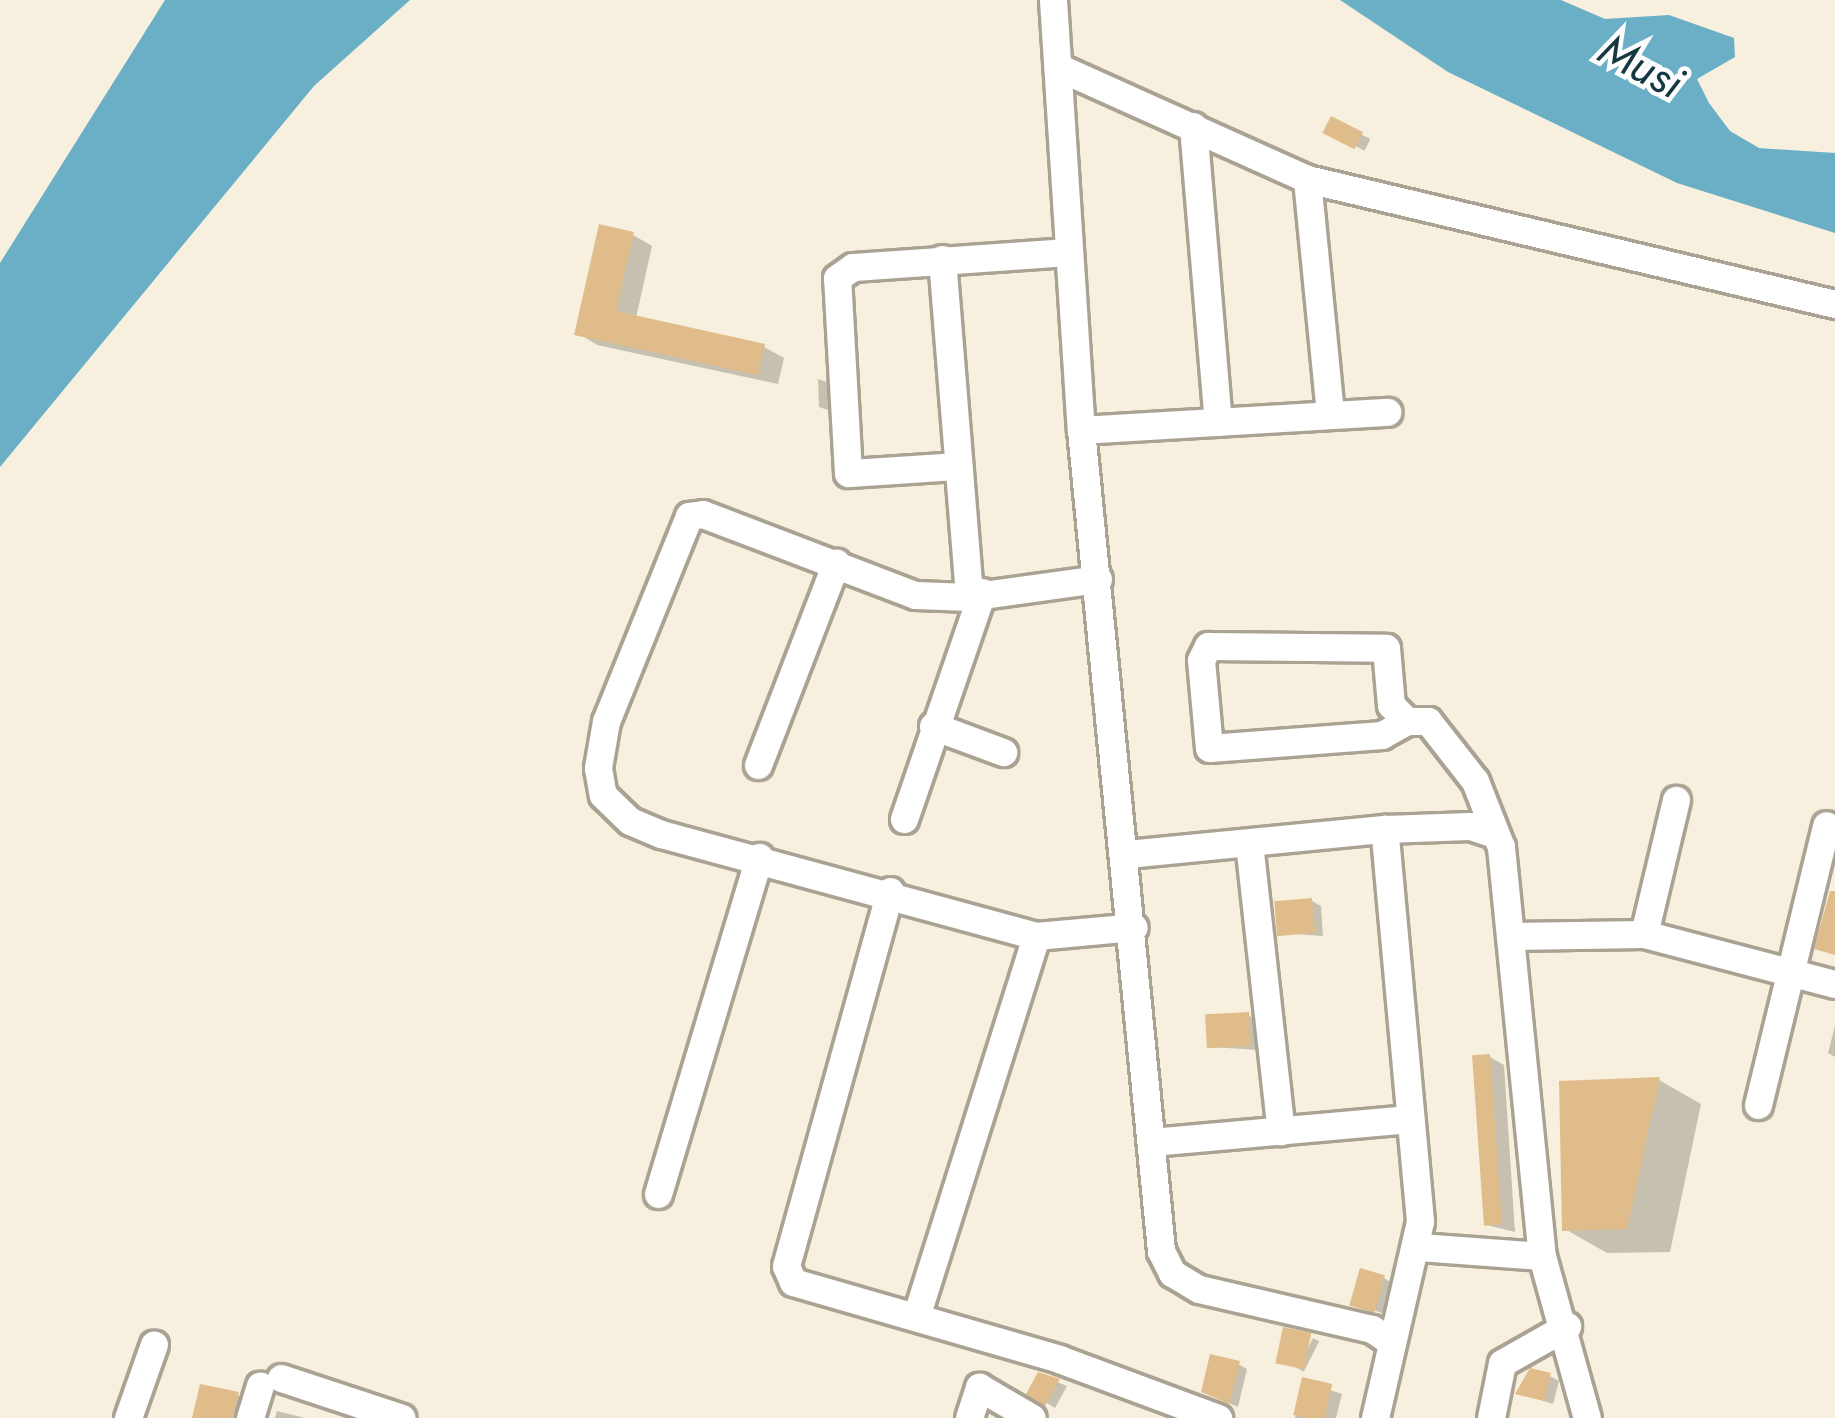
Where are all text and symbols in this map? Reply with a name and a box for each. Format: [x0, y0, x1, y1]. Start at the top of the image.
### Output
water label: Musi [1590, 22, 1692, 110]

